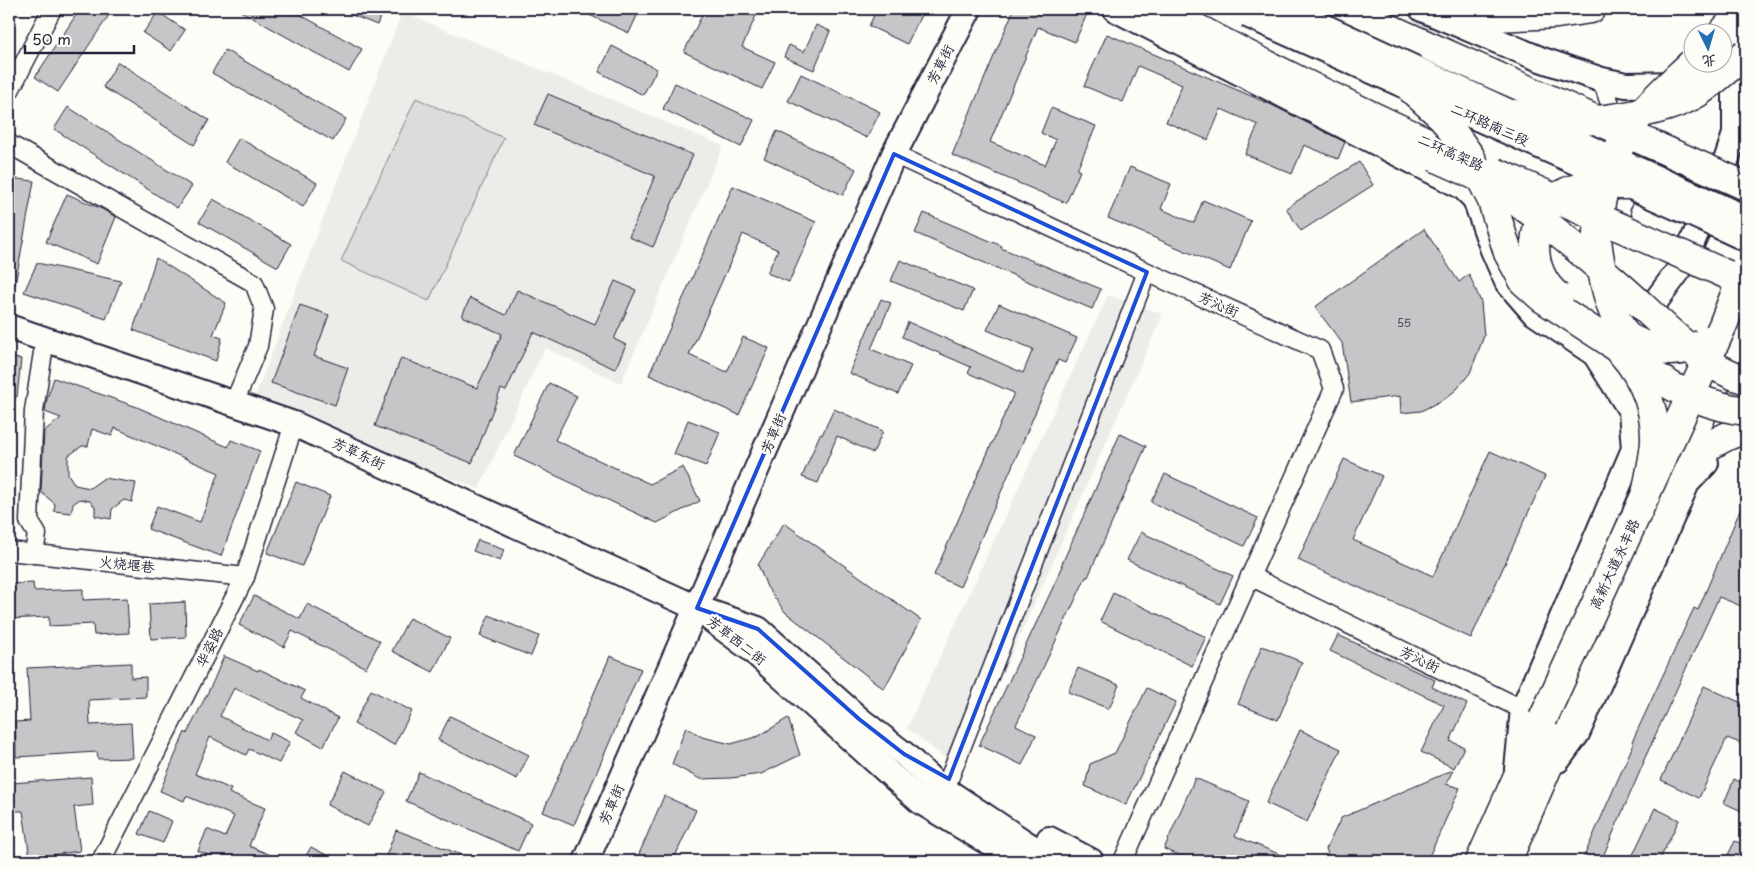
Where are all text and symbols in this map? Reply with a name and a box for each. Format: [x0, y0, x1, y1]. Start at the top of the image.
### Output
scale bar [25, 22, 134, 54]
north arrow [1682, 22, 1732, 72]
text: 50 m [32, 27, 71, 50]
street label: 芳草街 [921, 41, 959, 87]
text: 北 [1701, 50, 1717, 73]
street label: 二环路南三段 [1447, 97, 1533, 151]
street label: 二环高架路 [1415, 128, 1487, 176]
street label: 芳沁街 [1196, 286, 1242, 322]
house number: 55 [1397, 314, 1411, 331]
street label: 芳草街 [755, 410, 791, 456]
street label: 芳草东街 [329, 432, 389, 474]
street label: 高新大道永丰路 [1584, 515, 1644, 613]
street label: 火烧堰巷 [98, 551, 157, 577]
street label: 芳草西二街 [703, 610, 771, 670]
street label: 华姿路 [190, 624, 228, 670]
street label: 芳沁街 [1397, 640, 1443, 678]
street label: 芳草街 [593, 781, 629, 827]

